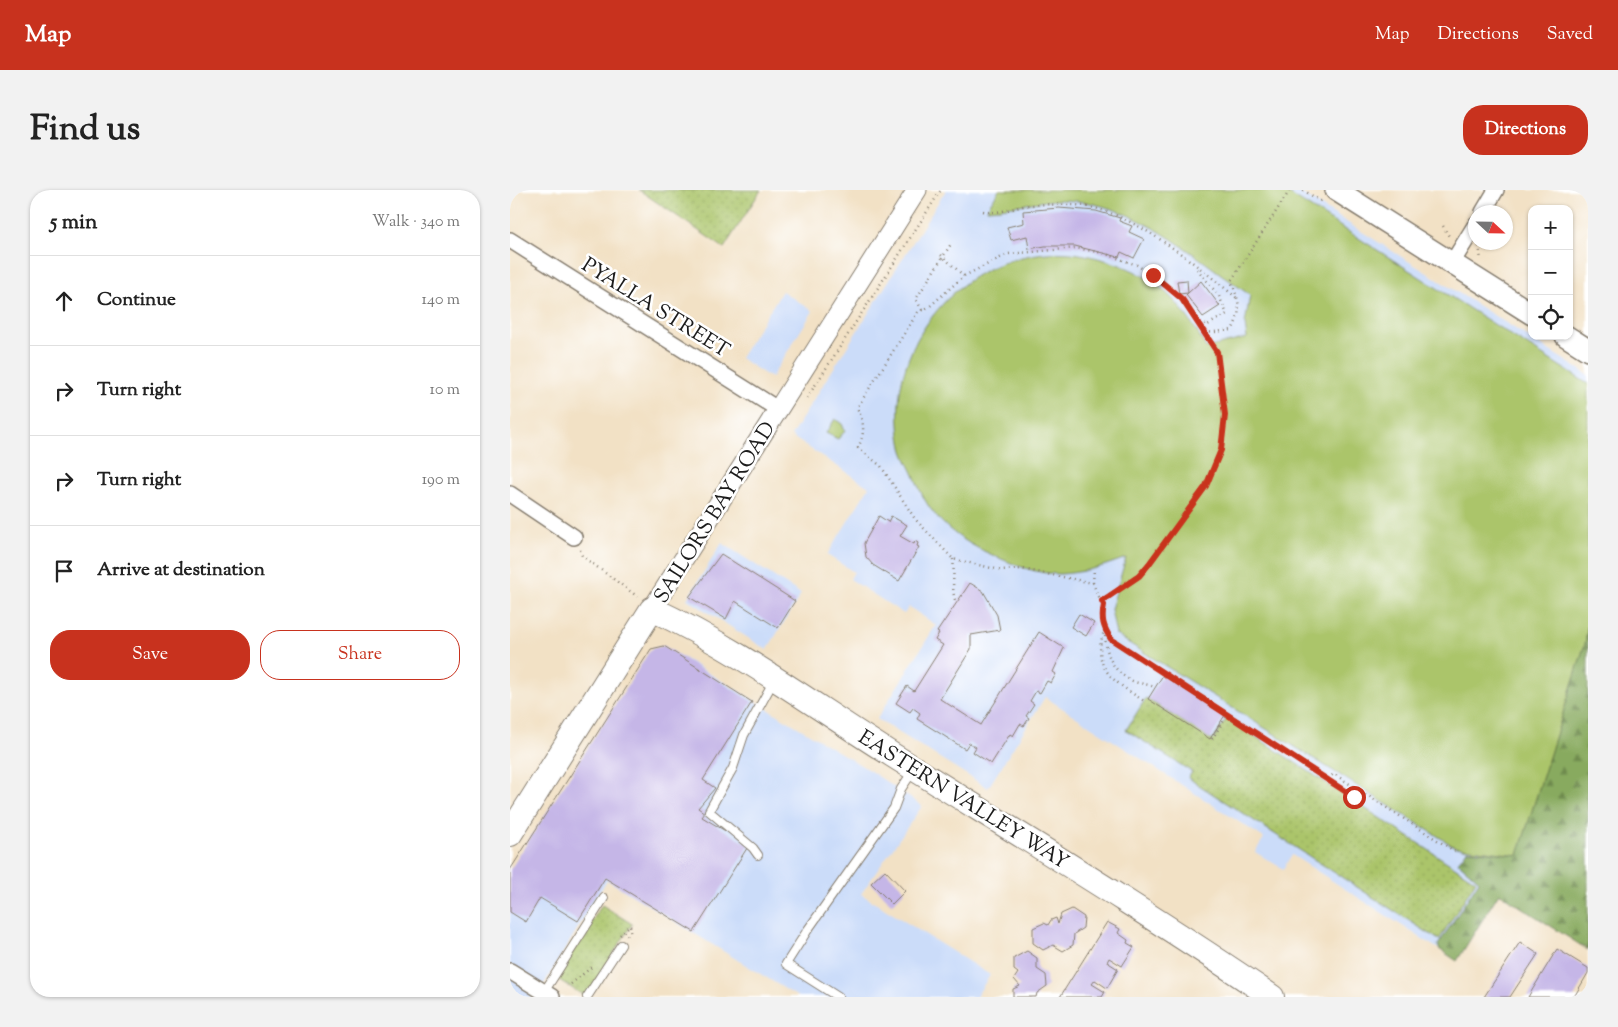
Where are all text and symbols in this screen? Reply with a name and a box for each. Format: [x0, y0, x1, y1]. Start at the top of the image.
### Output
text: Map [25, 18, 71, 52]
text: Map [1375, 22, 1410, 48]
text: Directions [1438, 22, 1519, 48]
text: Saved [1547, 22, 1593, 48]
text: Find us [30, 105, 140, 156]
button: Directions [1463, 105, 1588, 155]
north arrow [1468, 205, 1513, 250]
map controls [1528, 205, 1573, 340]
button: + [1528, 205, 1573, 250]
text: 5 min [50, 208, 97, 238]
text: Walk · 340 m [372, 211, 460, 234]
button: − [1528, 250, 1573, 295]
street label: PYALLA STREET [575, 251, 735, 366]
route end [1142, 264, 1165, 287]
icon: ahead [50, 287, 78, 315]
text: Continue [97, 287, 176, 314]
text: 140 m [422, 289, 460, 312]
button: locate [1528, 295, 1573, 340]
icon: right [50, 377, 78, 405]
text: Turn right [97, 377, 181, 404]
text: 10 m [430, 379, 460, 402]
street label: SAILORS BAY ROAD [648, 416, 784, 610]
icon: right [50, 467, 78, 495]
text: Turn right [97, 467, 181, 494]
text: 190 m [422, 469, 460, 492]
icon: arrive [50, 557, 78, 585]
text: Arrive at destination [97, 557, 265, 584]
button: Save [50, 630, 250, 680]
button: Share [260, 630, 460, 680]
street label: EASTERN VALLEY WAY [852, 723, 1074, 878]
route start [1343, 786, 1366, 809]

